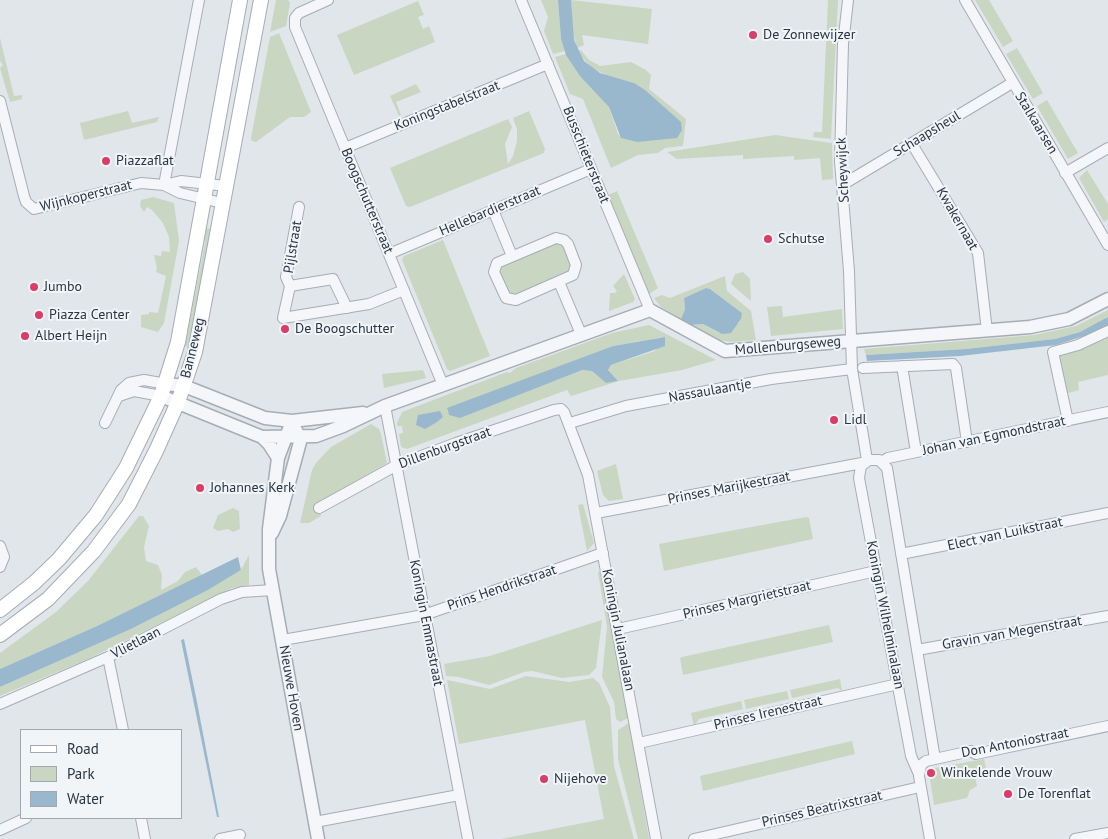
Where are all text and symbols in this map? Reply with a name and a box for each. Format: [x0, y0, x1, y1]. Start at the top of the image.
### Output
place label: De Zonnewijzer [763, 27, 855, 43]
marker: De Zonnewijzer [747, 29, 759, 41]
street label: Koningstabelstraat [392, 77, 502, 135]
street label: Stalkaarsen [1011, 89, 1061, 157]
street label: Busschieterstraat [559, 104, 613, 206]
street label: Schaapsheul [890, 107, 964, 161]
street label: Scheywijck [833, 137, 853, 203]
street label: Boogschutterstraat [337, 146, 397, 256]
place label: Piazzaflat [116, 153, 174, 169]
marker: Piazzaflat [100, 155, 112, 167]
street label: Wijnkoperstraat [38, 176, 134, 216]
street label: Hellebardierstraat [437, 182, 543, 240]
street label: Kwakernaat [932, 185, 982, 253]
street label: Pijlstraat [281, 219, 305, 275]
place label: Schutse [778, 231, 825, 247]
marker: Schutse [762, 233, 774, 245]
place label: Jumbo [44, 279, 82, 295]
marker: Jumbo [28, 281, 40, 293]
place label: Piazza Center [49, 307, 129, 323]
marker: Piazza Center [33, 309, 45, 321]
street label: Banneweg [177, 316, 209, 380]
place label: De Boogschutter [295, 321, 394, 337]
marker: De Boogschutter [279, 323, 291, 335]
place label: Albert Heijn [35, 328, 107, 344]
marker: Albert Heijn [19, 330, 31, 342]
street label: Mollenburgseweg [734, 333, 842, 359]
street label: Nassaulaantje [667, 375, 753, 407]
place label: Lidl [844, 412, 867, 428]
street label: Johan van Egmondstraat [921, 413, 1067, 459]
marker: Lidl [828, 414, 840, 426]
street label: Dillenburgstraat [396, 423, 494, 473]
street label: Prinses Marijkestraat [666, 468, 792, 508]
place label: Johannes Kerk [210, 480, 295, 496]
marker: Johannes Kerk [194, 482, 206, 494]
street label: Elect van Luikstraat [946, 514, 1064, 554]
street label: Koningin Wilhelminalaan [862, 539, 908, 691]
street label: Koningin Emmastraat [406, 558, 446, 688]
street label: Prins Hendrikstraat [445, 561, 559, 615]
street label: Koningin Julianalaan [598, 568, 638, 692]
street label: Prinses Margrietstraat [681, 577, 813, 623]
street label: Gravin van Megenstraat [941, 612, 1083, 654]
street label: Vlietlaan [108, 623, 164, 663]
street label: Nieuwe Hoven [275, 644, 307, 732]
street label: Prinses Irenestraat [712, 692, 824, 734]
street label: Don Antoniostraat [960, 724, 1070, 762]
legend [20, 729, 182, 819]
text: Road [67, 739, 99, 758]
text: Park [67, 764, 95, 783]
place label: Winkelende Vrouw [941, 765, 1052, 781]
marker: Winkelende Vrouw [925, 767, 937, 779]
place label: Nijehove [554, 771, 607, 787]
marker: Nijehove [538, 773, 550, 785]
place label: De Torenflat [1018, 786, 1091, 802]
street label: Prinses Beatrixstraat [760, 787, 884, 831]
marker: De Torenflat [1002, 788, 1014, 800]
text: Water [67, 789, 104, 808]

